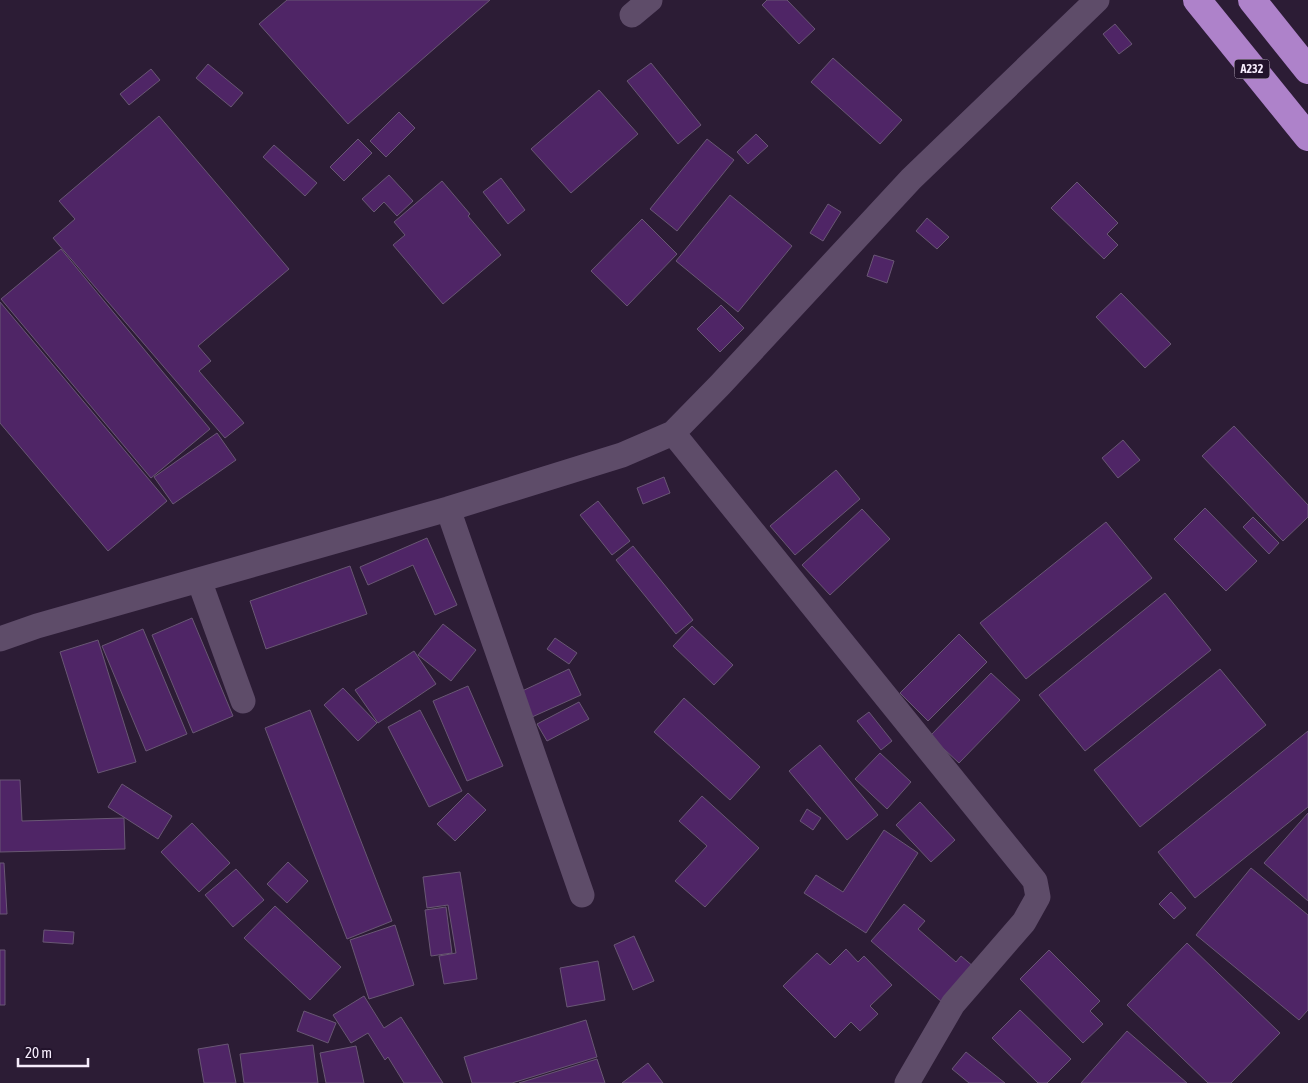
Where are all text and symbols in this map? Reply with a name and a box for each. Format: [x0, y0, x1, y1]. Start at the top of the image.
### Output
road number: A232 [1234, 60, 1270, 78]
scale bar [18, 1036, 88, 1068]
text: 20 m [25, 1044, 52, 1061]

